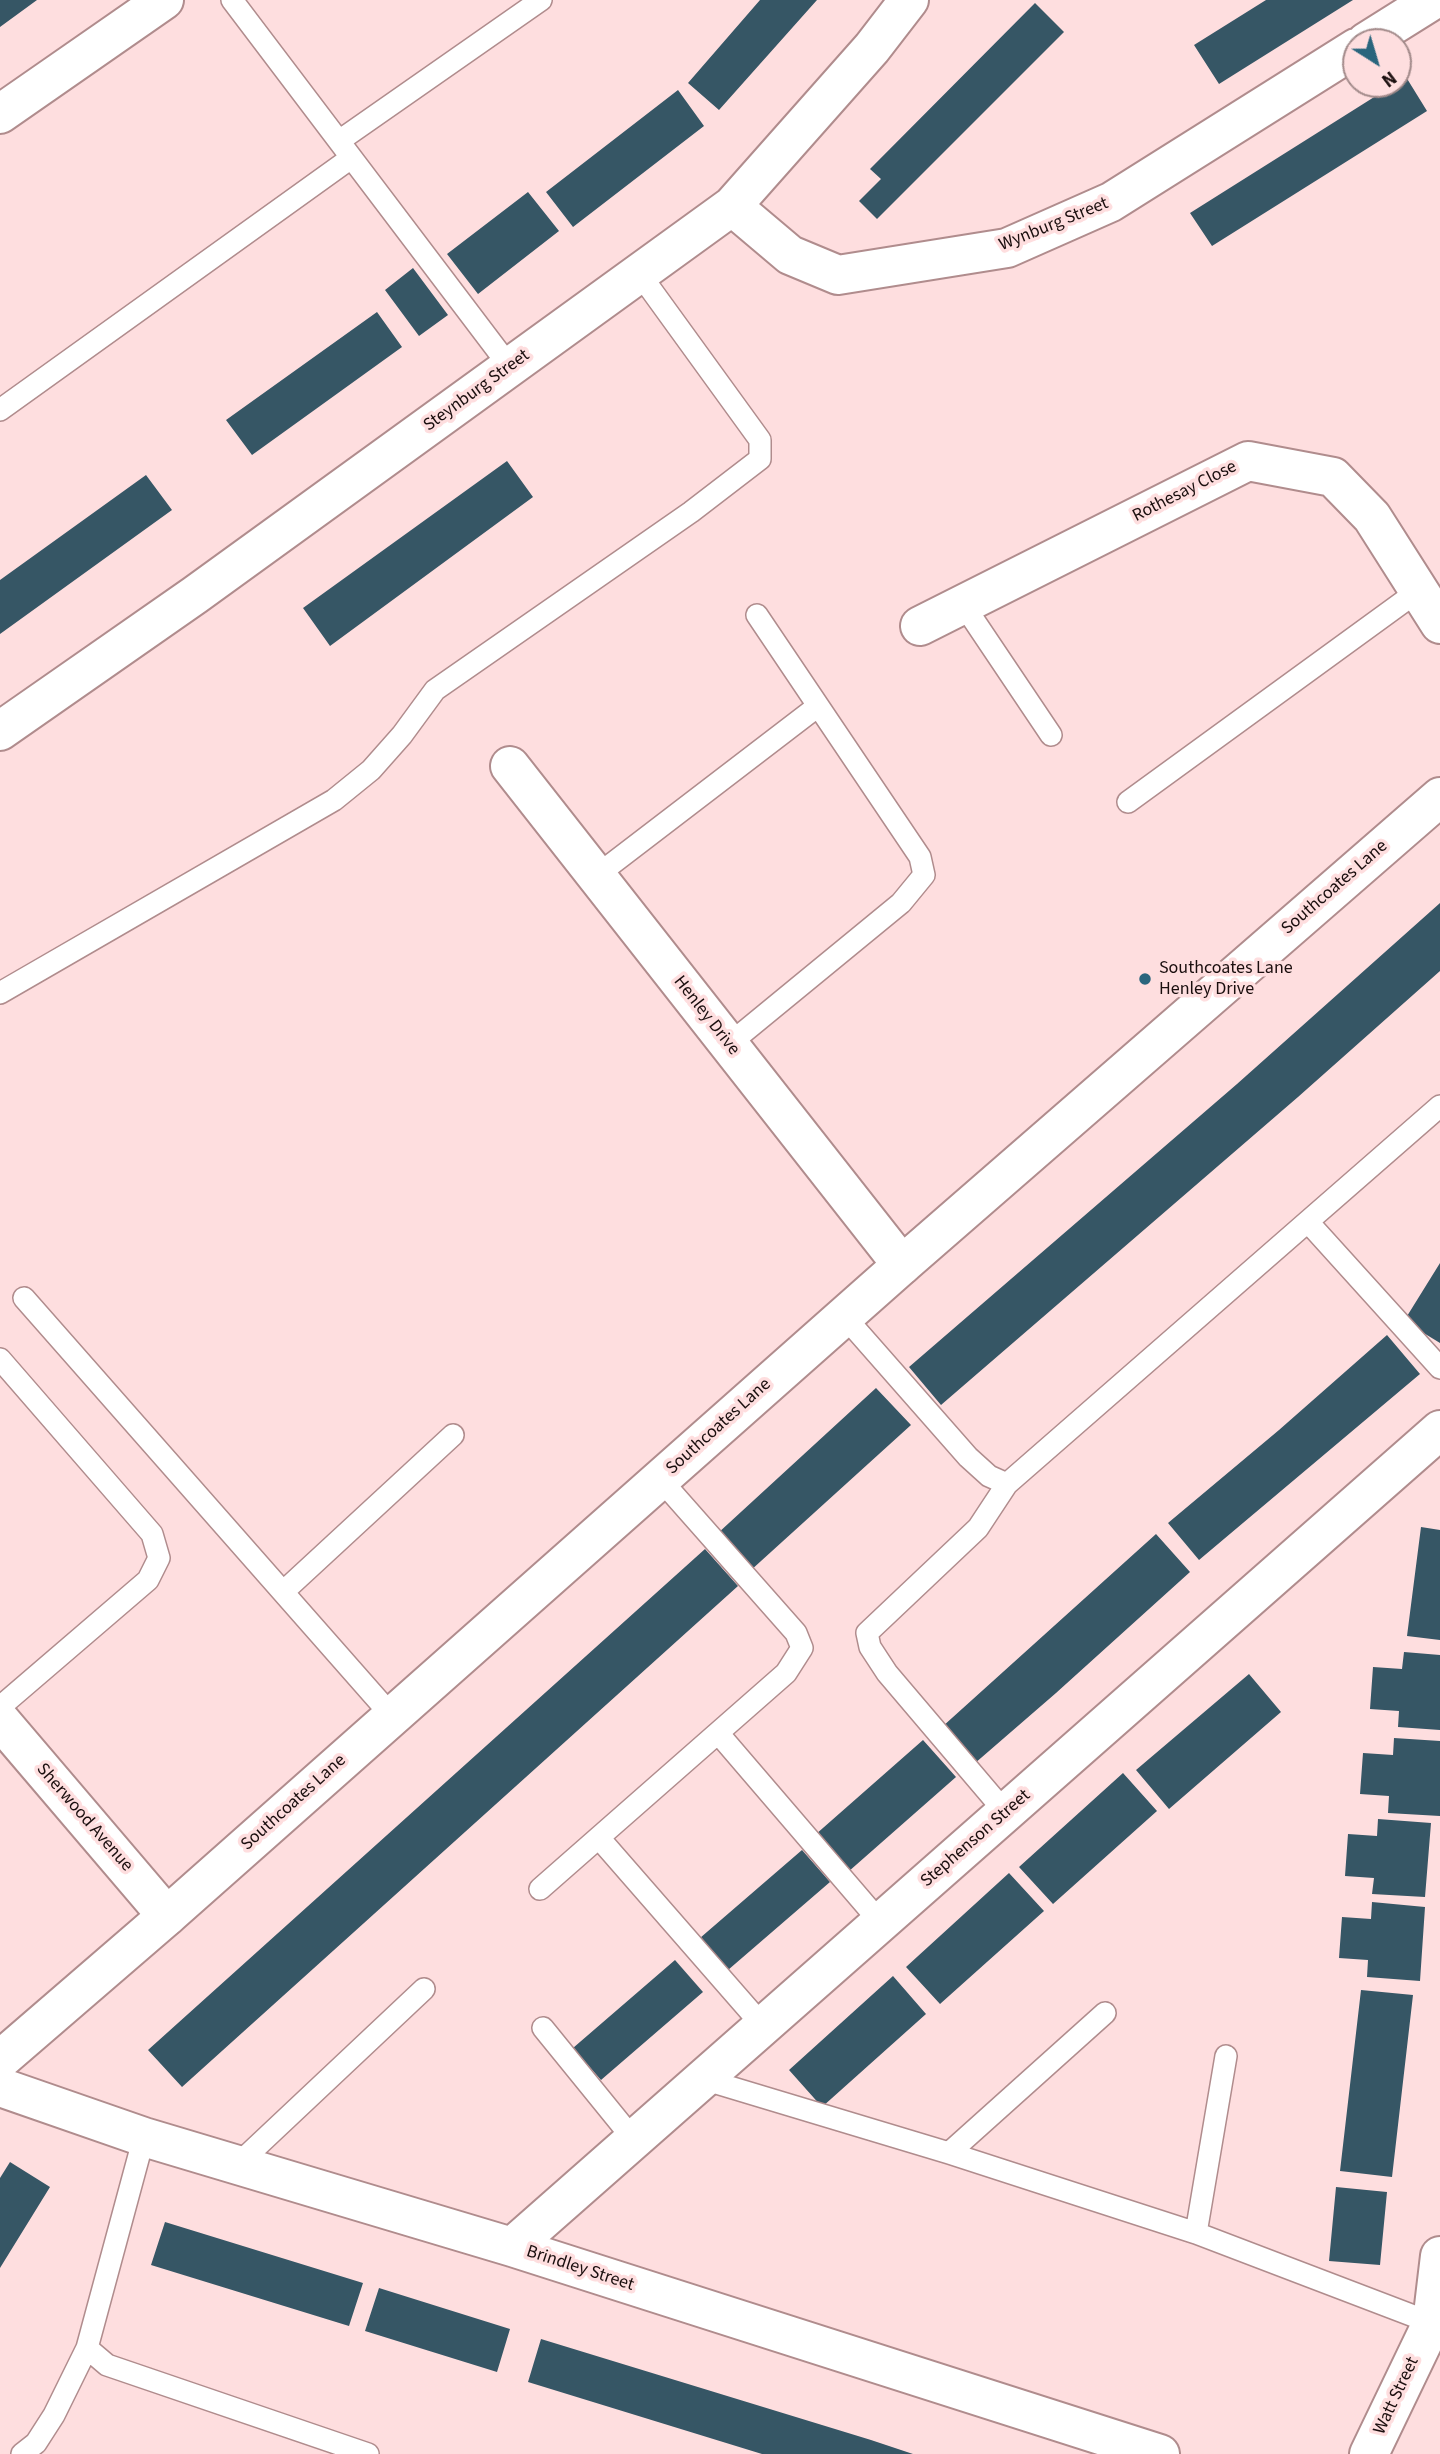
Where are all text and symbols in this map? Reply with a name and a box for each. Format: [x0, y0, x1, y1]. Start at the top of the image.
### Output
north arrow [1342, 28, 1412, 98]
text: N [1376, 64, 1402, 93]
street label: Wynburg Street [996, 193, 1112, 257]
street label: Steynburg Street [420, 345, 534, 437]
street label: Rothesay Close [1129, 457, 1241, 527]
street label: Southcoates Lane [1277, 836, 1393, 940]
place label: Southcoates Lane Henley Drive [1159, 958, 1293, 1000]
marker: Southcoates Lane Henley Drive [1137, 971, 1153, 987]
street label: Henley Drive [668, 972, 744, 1060]
street label: Southcoates Lane [662, 1374, 776, 1480]
street label: Southcoates Lane [237, 1750, 351, 1856]
street label: Sherwood Avenue [31, 1759, 137, 1877]
street label: Stephenson Street [917, 1785, 1035, 1893]
street label: Brindley Street [523, 2241, 637, 2297]
street label: Watt Street [1370, 2354, 1424, 2438]

